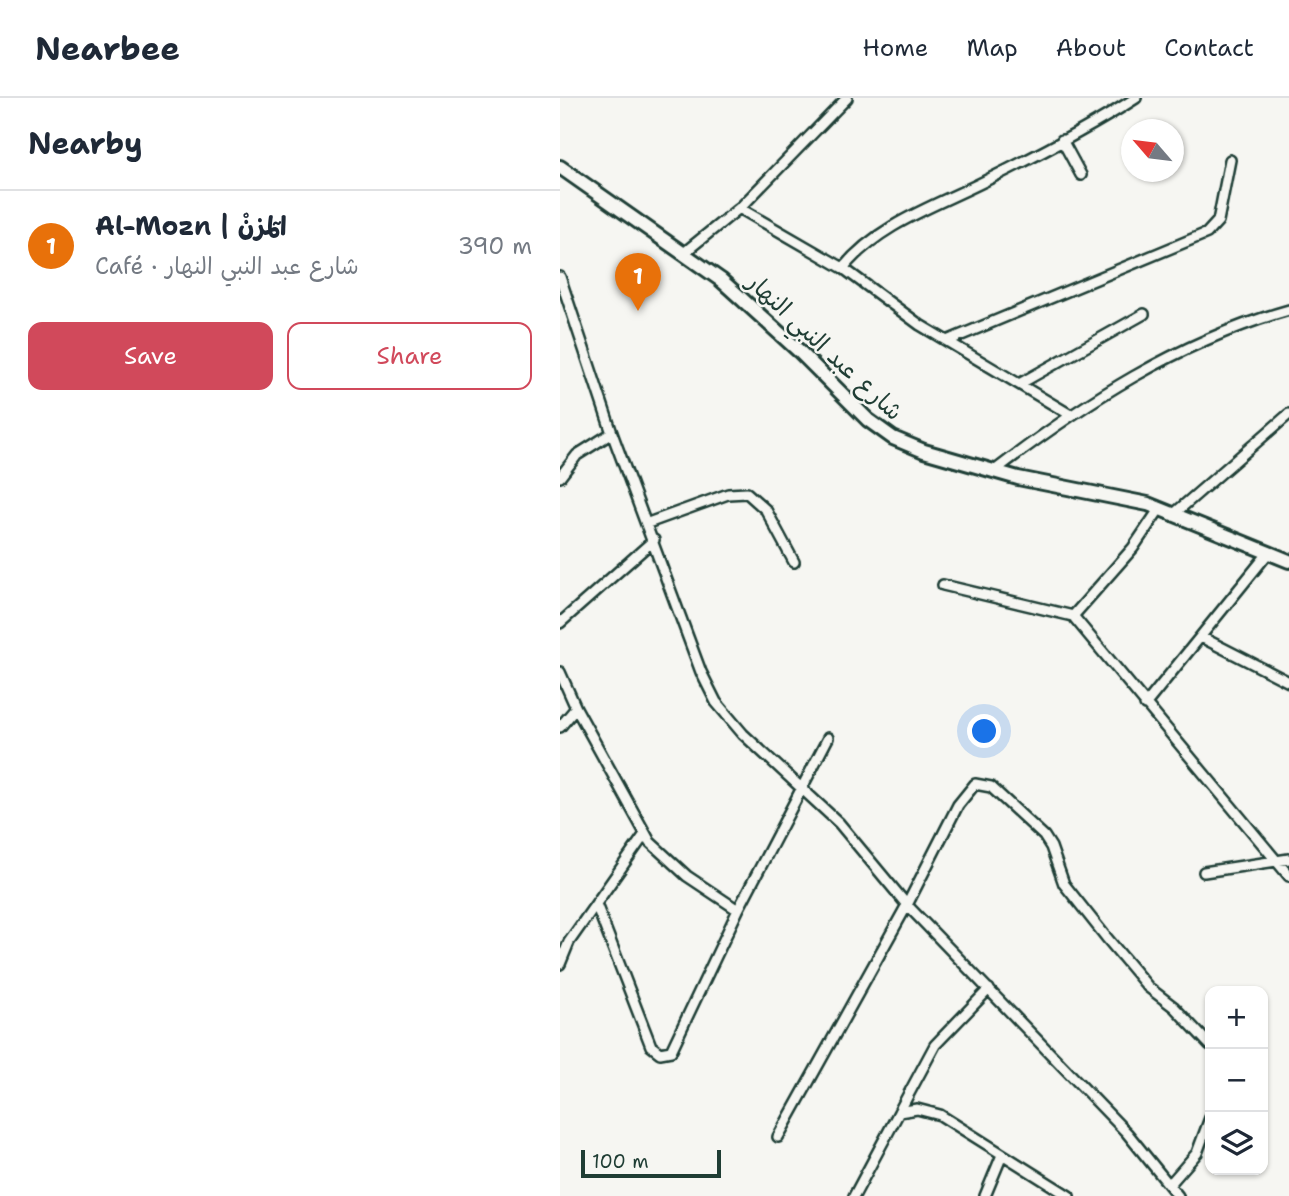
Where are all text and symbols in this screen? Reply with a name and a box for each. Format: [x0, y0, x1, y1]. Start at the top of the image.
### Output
text: Nearbee [35, 26, 180, 71]
text: Home [862, 32, 928, 64]
text: Map [966, 32, 1018, 64]
text: About [1056, 32, 1126, 64]
text: Contact [1164, 32, 1254, 64]
north arrow [1121, 119, 1184, 182]
text: Nearby [28, 123, 143, 164]
text: Al-Mozn | المٓزنْ [95, 208, 287, 243]
text: 1 [46, 231, 56, 261]
text: 390 m [458, 231, 532, 261]
text: Café · شارع عبد النبي النهار [95, 251, 359, 281]
pin: 1 [615, 253, 661, 311]
street label: شارع عبد النبي النهار [735, 265, 910, 431]
button: Save [28, 322, 273, 390]
button: Share [287, 322, 532, 390]
your location [967, 714, 1001, 748]
map controls [1205, 986, 1268, 1175]
button: + [1205, 986, 1268, 1049]
button: − [1205, 1049, 1268, 1112]
button: layers [1205, 1112, 1268, 1175]
scale bar [581, 1147, 721, 1179]
text: 100 m [592, 1149, 649, 1174]

